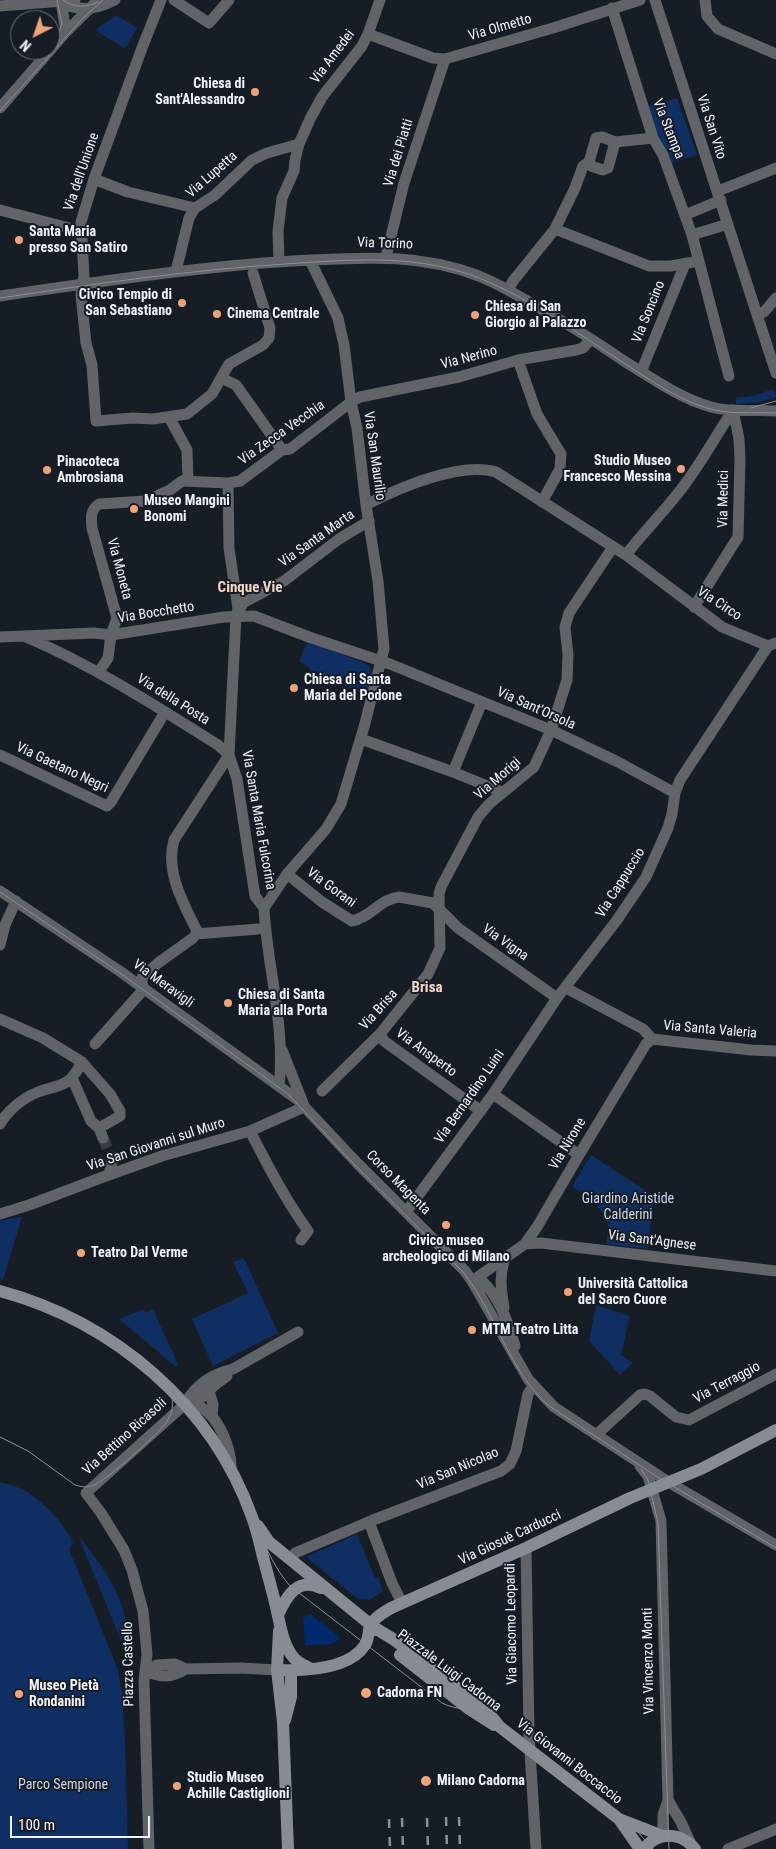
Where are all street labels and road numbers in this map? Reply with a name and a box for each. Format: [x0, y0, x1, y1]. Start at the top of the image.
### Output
street label: Via Olmetto [466, 11, 534, 45]
street label: Via Amedei [307, 27, 359, 87]
street label: Via San Vito [693, 93, 729, 161]
street label: Via Stampa [648, 97, 688, 161]
street label: Via dei Piatti [381, 117, 417, 189]
street label: Via dell'Unione [61, 131, 103, 213]
street label: Via Lupetta [183, 148, 241, 202]
street label: Via Torino [357, 235, 413, 253]
street label: Via Soncino [629, 278, 669, 346]
street label: Via Nerino [439, 342, 499, 374]
street label: Via Zecca Vecchia [236, 397, 328, 469]
street label: Via San Maurilio [359, 410, 389, 502]
street label: Via Medici [715, 470, 733, 528]
street label: Via Santa Marta [276, 507, 358, 571]
street label: Via Moneta [103, 537, 135, 601]
street label: Via Circo [694, 583, 744, 625]
street label: Via Bocchetto [117, 599, 195, 627]
street label: Via della Posta [133, 671, 213, 729]
street label: Via Sant'Orsola [494, 684, 578, 734]
street label: Via Gaetano Negri [13, 739, 111, 797]
street label: Via Santa Maria Fulcorina [237, 749, 279, 891]
street label: Via Morigi [471, 754, 525, 804]
street label: Via Cappuccio [593, 845, 649, 921]
street label: Via Gorani [303, 864, 359, 912]
street label: Via Vigna [479, 921, 531, 965]
street label: Via Meravigli [129, 956, 197, 1012]
street label: Via Brisa [356, 986, 402, 1034]
street label: Via Santa Valeria [662, 1018, 758, 1042]
street label: Via Ansperto [392, 1025, 460, 1081]
street label: Via Bernardino Luini [431, 1047, 509, 1147]
street label: Via San Giovanni sul Muro [85, 1115, 227, 1175]
street label: Via Nirone [546, 1115, 590, 1173]
street label: Corso Magenta [362, 1147, 434, 1219]
street label: Via Sant'Agnese [607, 1227, 697, 1255]
street label: Via Terraggio [691, 1358, 763, 1408]
street label: Via Bettino Ricasoli [79, 1395, 171, 1479]
street label: Via San Nicolao [415, 1444, 501, 1494]
street label: Via Giosuè Carducci [456, 1507, 564, 1569]
street label: Via Giacomo Leopardi [503, 1563, 521, 1685]
street label: Via Vincenzo Monti [640, 1608, 658, 1714]
street label: Piazza Castello [120, 1621, 138, 1707]
street label: Piazzale Luigi Cadorna [394, 1626, 504, 1716]
street label: Via Giovanni Boccaccio [513, 1716, 625, 1808]

